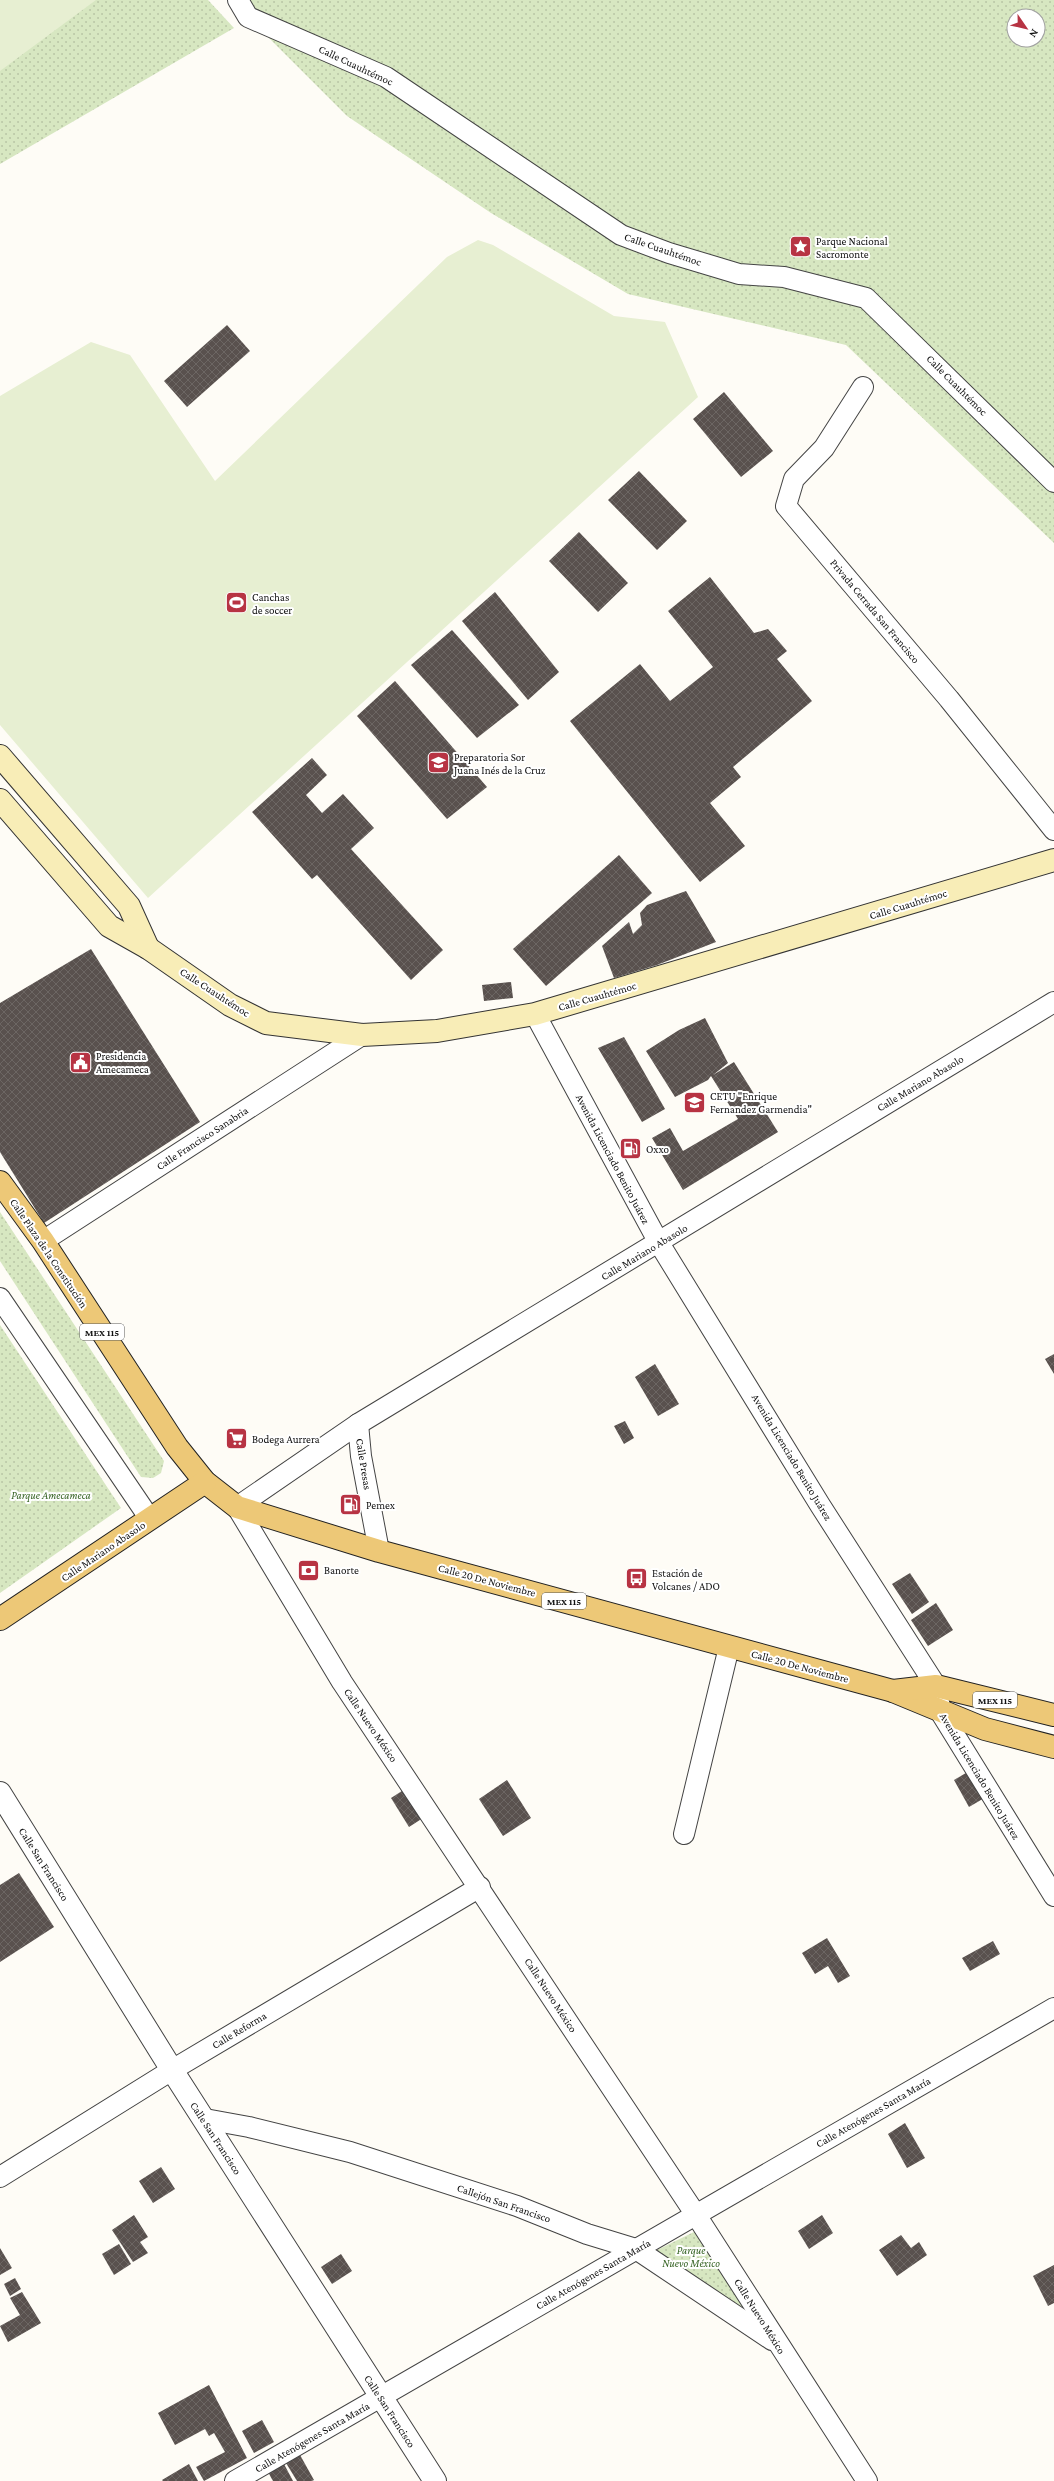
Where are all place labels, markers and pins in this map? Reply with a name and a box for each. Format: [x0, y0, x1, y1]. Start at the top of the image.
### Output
place icon: Parque Nacional Sacromonte [788, 234, 814, 260]
place label: Parque Nacional Sacromonte [816, 235, 888, 260]
sports icon: Canchas de soccer [223, 590, 249, 616]
place label: Canchas de soccer [252, 591, 292, 616]
school or university icon: Preparatoria Sor Juana Inés de la Cruz [425, 750, 451, 776]
place label: Preparatoria Sor Juana Inés de la Cruz [453, 751, 546, 777]
public building icon: Presidencia Amecameca [68, 1049, 94, 1075]
place label: Presidencia Amecameca [96, 1050, 149, 1075]
school or university icon: CETU "Enrique Fernandez Garmendia" [682, 1089, 708, 1115]
place label: CETU "Enrique Fernandez Garmendia" [710, 1090, 812, 1115]
fuel station icon: Oxxo [617, 1136, 643, 1162]
place label: Oxxo [646, 1143, 669, 1155]
supermarket icon: Bodega Aurrera [224, 1426, 250, 1452]
place label: Bodega Aurrera [252, 1433, 320, 1446]
fuel station icon: Pemex [337, 1492, 363, 1518]
place label: Pemex [366, 1499, 395, 1511]
bank icon: Banorte [295, 1557, 321, 1583]
place label: Banorte [324, 1564, 359, 1576]
bus stop icon: Estación de Volcanes / ADO [624, 1566, 650, 1592]
place label: Estación de Volcanes / ADO [652, 1567, 720, 1592]

